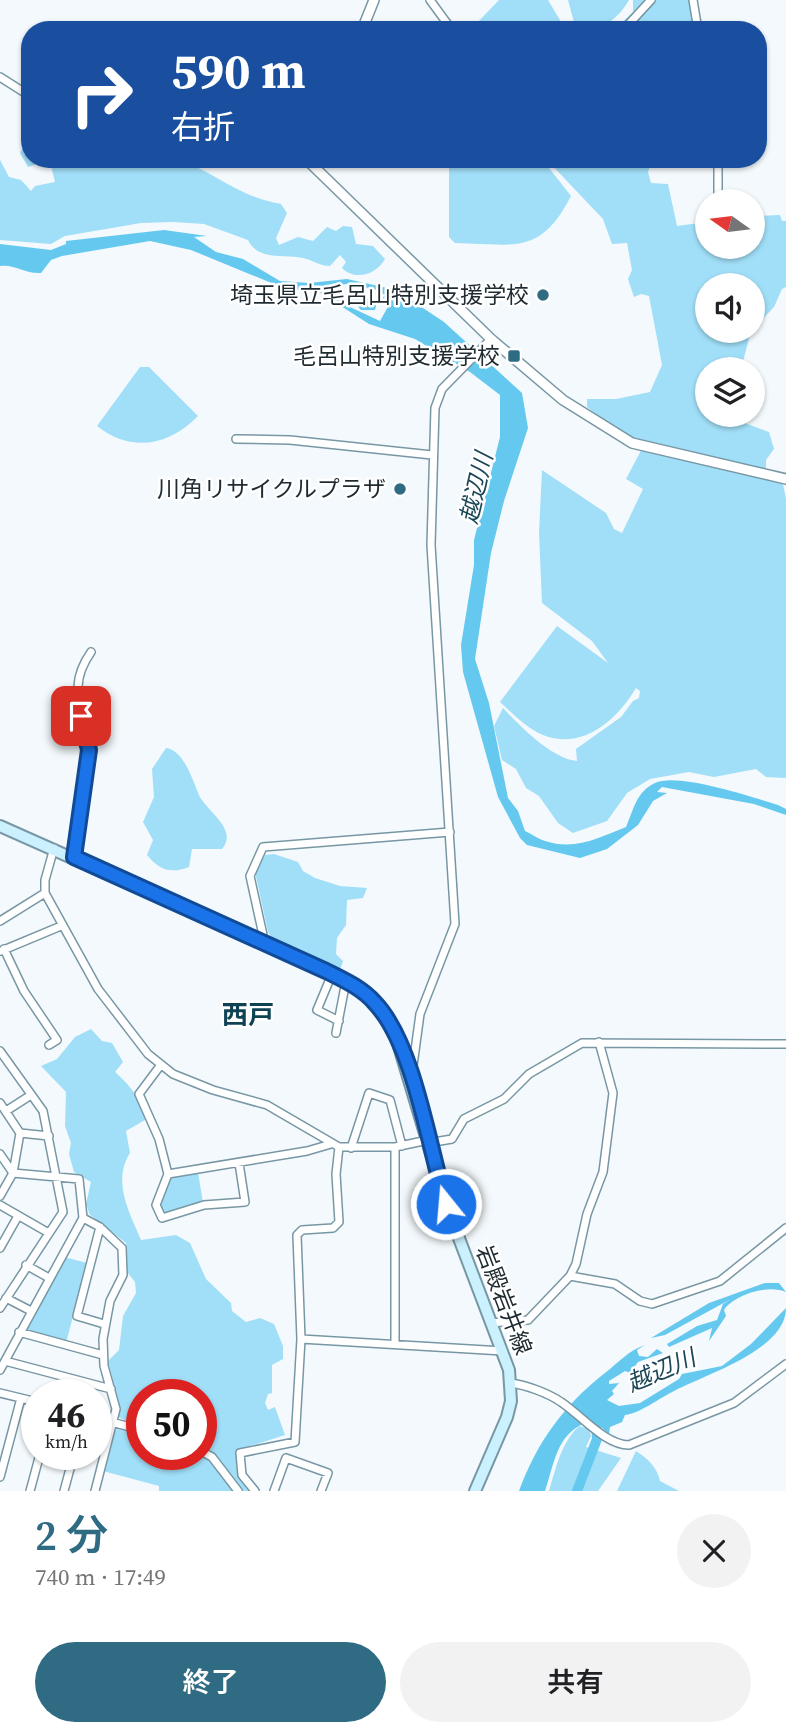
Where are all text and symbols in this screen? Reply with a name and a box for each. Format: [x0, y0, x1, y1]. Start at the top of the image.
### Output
text: 590 m [171, 37, 306, 104]
icon: right [56, 49, 147, 140]
text: 右折 [171, 105, 235, 149]
north arrow [695, 189, 765, 259]
map controls [695, 189, 765, 427]
button: sound [695, 273, 765, 343]
place label: 埼玉県立毛呂山特別支援学校 [230, 279, 529, 311]
marker: 埼玉県立毛呂山特別支援学校 [535, 287, 551, 303]
place label: 毛呂山特別支援学校 [293, 340, 500, 372]
marker: 毛呂山特別支援学校 [506, 348, 522, 364]
button: layers [695, 357, 765, 427]
water label: 越辺川 [452, 446, 501, 527]
place label: 川角リサイクルプラザ [157, 473, 386, 505]
marker: 川角リサイクルプラザ [392, 481, 408, 497]
pin [51, 686, 111, 746]
icon: arrive [62, 697, 100, 735]
district label: 西戸 [222, 997, 274, 1033]
position arrow [409, 1167, 483, 1241]
street label: 岩殿岩井線 [468, 1241, 540, 1359]
water label: 越辺川 [621, 1340, 703, 1399]
speed limit sign: 50 [126, 1379, 217, 1470]
text: 46 [48, 1391, 85, 1439]
text: km/h [45, 1429, 88, 1454]
text: 2 分 [35, 1506, 108, 1564]
button: close [677, 1514, 751, 1588]
text: 740 m · 17:49 [35, 1561, 166, 1593]
button: 終了 [35, 1642, 386, 1722]
button: 共有 [400, 1642, 751, 1722]

